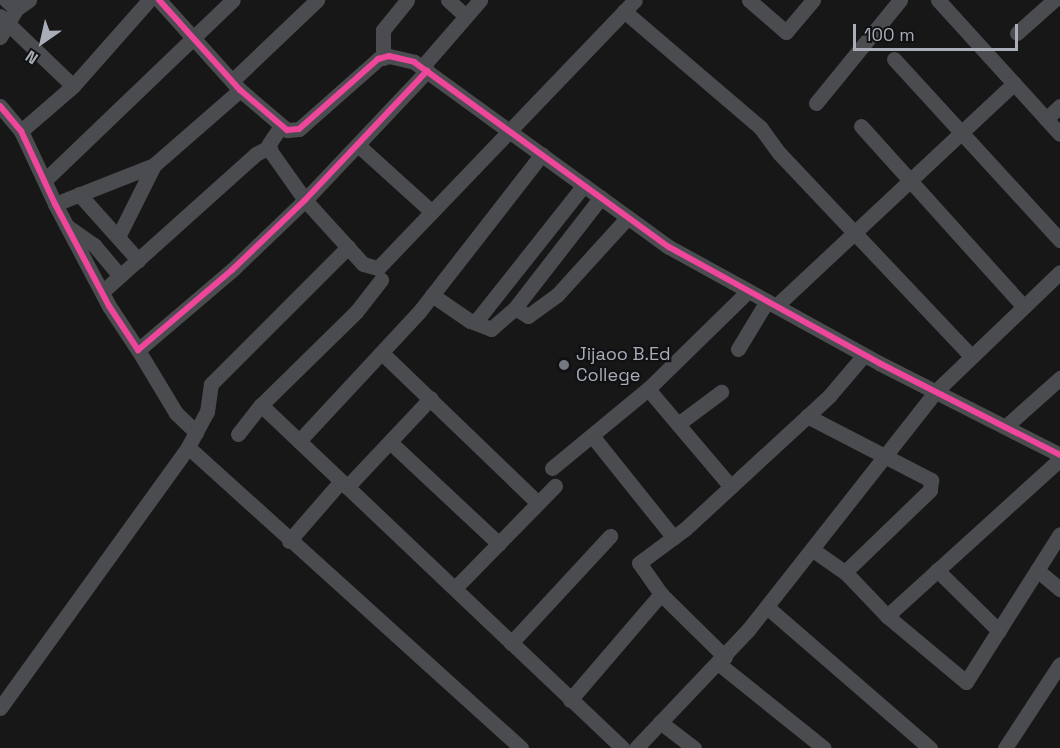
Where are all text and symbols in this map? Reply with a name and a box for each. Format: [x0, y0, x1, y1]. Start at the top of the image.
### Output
north arrow [12, 12, 72, 72]
scale bar [856, 12, 1021, 50]
text: 100 m [864, 23, 915, 46]
text: N [21, 46, 42, 69]
place label: Jijaoo B.Ed College [576, 344, 671, 386]
marker: Jijaoo B.Ed College [557, 358, 571, 372]

